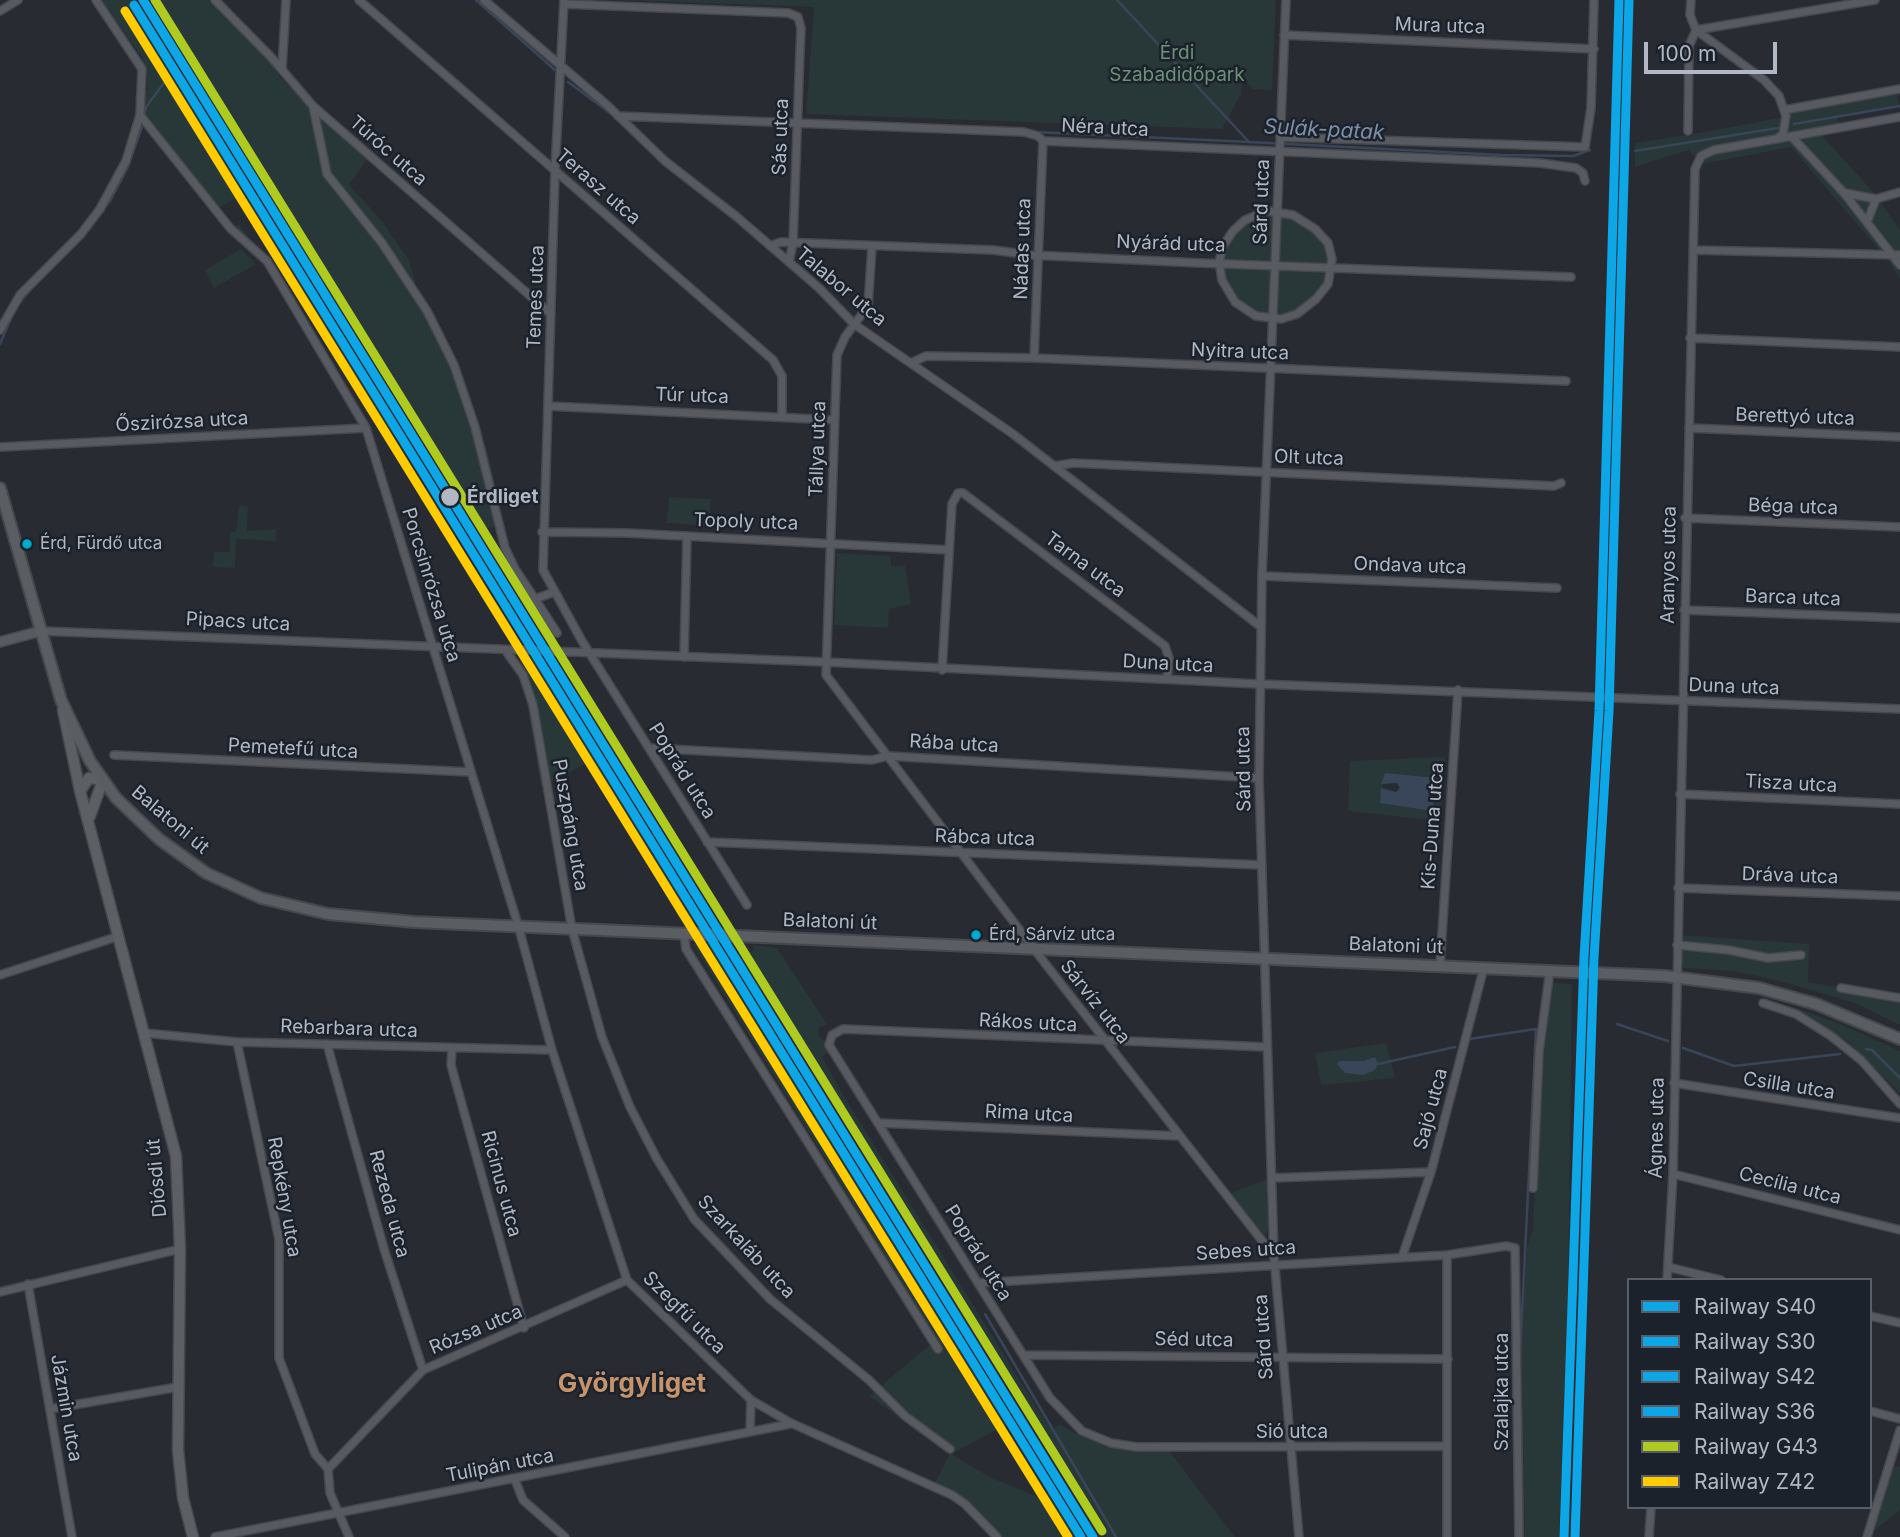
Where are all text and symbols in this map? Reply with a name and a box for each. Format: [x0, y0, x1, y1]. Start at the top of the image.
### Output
street label: Mura utca [1394, 13, 1486, 39]
scale bar [1648, 28, 1781, 72]
text: 100 m [1657, 41, 1716, 66]
park label: Érdi Szabadidőpark [1109, 42, 1245, 86]
street label: Sás utca [768, 98, 794, 176]
street label: Túróc utca [344, 111, 432, 191]
street label: Néra utca [1061, 114, 1149, 142]
water label: Sulák-patak [1263, 114, 1385, 146]
street label: Terasz utca [551, 144, 645, 230]
street label: Sárd utca [1249, 159, 1275, 245]
street label: Nádas utca [1010, 198, 1036, 300]
street label: Nyárád utca [1116, 231, 1226, 257]
street label: Talabor utca [791, 242, 891, 332]
street label: Temes utca [523, 245, 549, 349]
street label: Nyitra utca [1191, 339, 1289, 365]
street label: Túr utca [655, 383, 729, 409]
street label: Tállya utca [805, 400, 831, 498]
street label: Berettyó utca [1735, 404, 1855, 430]
street label: Őszirózsa utca [115, 407, 249, 437]
street label: Olt utca [1274, 445, 1344, 471]
marker: Érdliget [439, 486, 461, 508]
place label: Érdliget [467, 486, 538, 508]
street label: Béga utca [1748, 494, 1838, 520]
street label: Porcsinrózsa utca [397, 505, 465, 665]
street label: Aranyos utca [1657, 506, 1681, 624]
street label: Topoly utca [693, 509, 799, 535]
street label: Tarna utca [1040, 527, 1130, 603]
place label: Érd, Fürdő utca [40, 534, 162, 554]
marker: Érd, Fürdő utca [20, 537, 34, 551]
street label: Ondava utca [1353, 553, 1467, 579]
street label: Barca utca [1745, 585, 1841, 611]
street label: Pipacs utca [185, 608, 291, 636]
street label: Duna utca [1122, 650, 1214, 678]
street label: Duna utca [1688, 674, 1780, 700]
street label: Poprád utca [643, 719, 721, 823]
street label: Sárd utca [1232, 726, 1256, 812]
street label: Rába utca [909, 730, 999, 758]
street label: Pemetefű utca [227, 734, 359, 764]
street label: Puszpáng utca [547, 757, 593, 893]
street label: Kis-Duna utca [1417, 762, 1449, 890]
street label: Tisza utca [1744, 770, 1838, 798]
street label: Balatoni út [127, 781, 213, 859]
street label: Rábca utca [934, 825, 1036, 851]
street label: Dráva utca [1741, 863, 1839, 889]
street label: Balatoni út [782, 909, 878, 935]
place label: Érd, Sárvíz utca [989, 925, 1115, 945]
marker: Érd, Sárvíz utca [969, 928, 983, 942]
street label: Balatoni út [1348, 933, 1444, 959]
street label: Sárvíz utca [1055, 955, 1135, 1049]
street label: Rákos utca [978, 1009, 1078, 1037]
street label: Rebarbara utca [280, 1015, 418, 1043]
street label: Sajó utca [1409, 1066, 1453, 1152]
street label: Csilla utca [1741, 1067, 1837, 1105]
street label: Ágnes utca [1645, 1077, 1669, 1179]
street label: Rima utca [984, 1100, 1074, 1128]
street label: Ricinus utca [476, 1128, 526, 1240]
street label: Repkény utca [262, 1135, 306, 1259]
street label: Diósdi út [142, 1138, 172, 1218]
street label: Rezeda utca [364, 1148, 414, 1260]
street label: Cecília utca [1736, 1162, 1844, 1210]
street label: Szarkaláb utca [692, 1191, 800, 1303]
street label: Poprád utca [939, 1201, 1017, 1305]
street label: Sebes utca [1195, 1236, 1297, 1266]
street label: Szegfű utca [638, 1267, 730, 1359]
legend [1627, 1278, 1872, 1509]
street label: Sárd utca [1250, 1293, 1278, 1381]
text: Railway S40 [1694, 1294, 1816, 1319]
street label: Rózsa utca [426, 1300, 526, 1360]
street label: Séd utca [1154, 1328, 1234, 1352]
text: Railway S30 [1694, 1329, 1815, 1354]
street label: Szalajka utca [1491, 1333, 1513, 1451]
street label: Jázmin utca [45, 1352, 87, 1464]
text: Railway S42 [1694, 1364, 1816, 1389]
district label: Györgyliget [558, 1368, 706, 1400]
text: Railway S36 [1694, 1399, 1815, 1424]
street label: Sió utca [1256, 1421, 1328, 1443]
text: Railway G43 [1694, 1434, 1818, 1459]
street label: Tulipán utca [444, 1444, 556, 1488]
text: Railway Z42 [1694, 1469, 1815, 1494]

